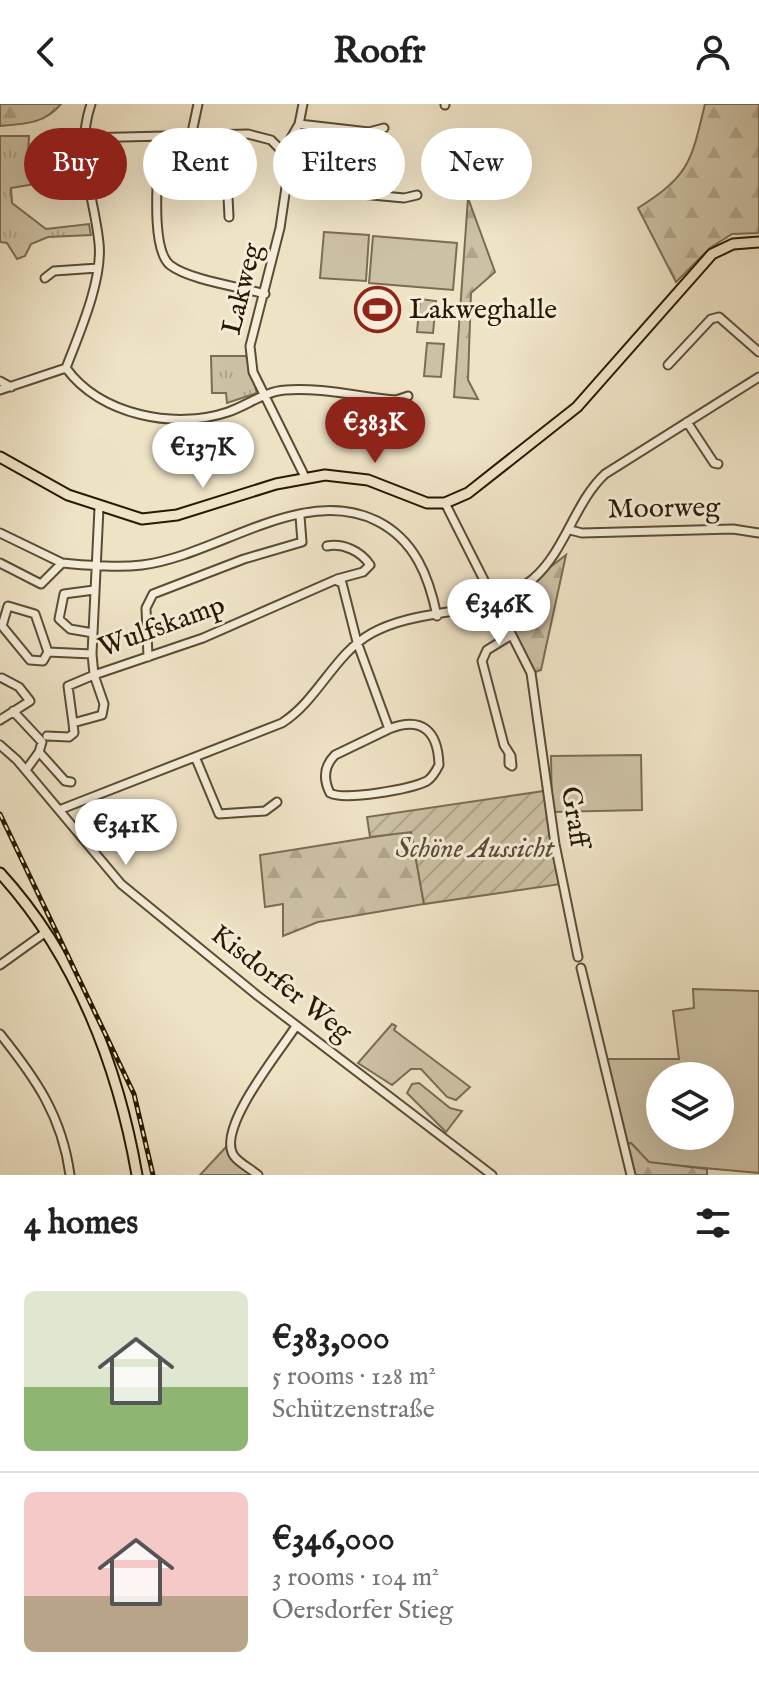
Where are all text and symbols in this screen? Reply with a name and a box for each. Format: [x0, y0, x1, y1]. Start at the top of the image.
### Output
text: Roofr [333, 29, 426, 75]
icon: back [24, 30, 68, 74]
icon: person [691, 30, 735, 74]
chip: Buy [24, 128, 127, 200]
chip: Rent [143, 128, 257, 200]
chip: Filters [273, 128, 405, 200]
chip: New [421, 128, 532, 200]
street label: Lakweg [215, 239, 271, 338]
sports icon: Lakweghalle [354, 286, 402, 334]
place label: Lakweghalle [409, 293, 557, 328]
pin: €383K [319, 397, 431, 465]
text: €383K [343, 406, 407, 439]
pin: €137K [147, 422, 259, 490]
text: €137K [170, 431, 236, 464]
street label: Moorweg [607, 491, 721, 527]
pin: €346K [443, 579, 555, 647]
street label: Wulfskamp [94, 588, 230, 666]
text: €346K [465, 588, 533, 621]
street label: Graff [552, 784, 597, 853]
pin: €341K [70, 799, 182, 867]
text: €341K [93, 808, 159, 841]
park label: Schöne Aussicht [396, 832, 555, 867]
street label: Kisdorfer Weg [203, 918, 360, 1051]
map controls [646, 1062, 734, 1150]
button: layers [646, 1062, 734, 1150]
icon: filters [691, 1201, 735, 1245]
text: 4 homes [24, 1202, 138, 1245]
text: €383,000 [272, 1317, 390, 1360]
icon: home [88, 1323, 184, 1419]
text: 5 rooms · 128 m² [272, 1360, 436, 1393]
text: Schützenstraße [272, 1393, 435, 1426]
text: €346,000 [272, 1518, 395, 1561]
icon: home [88, 1524, 184, 1620]
text: 3 rooms · 104 m² [272, 1561, 439, 1594]
text: Oersdorfer Stieg [272, 1594, 453, 1627]

